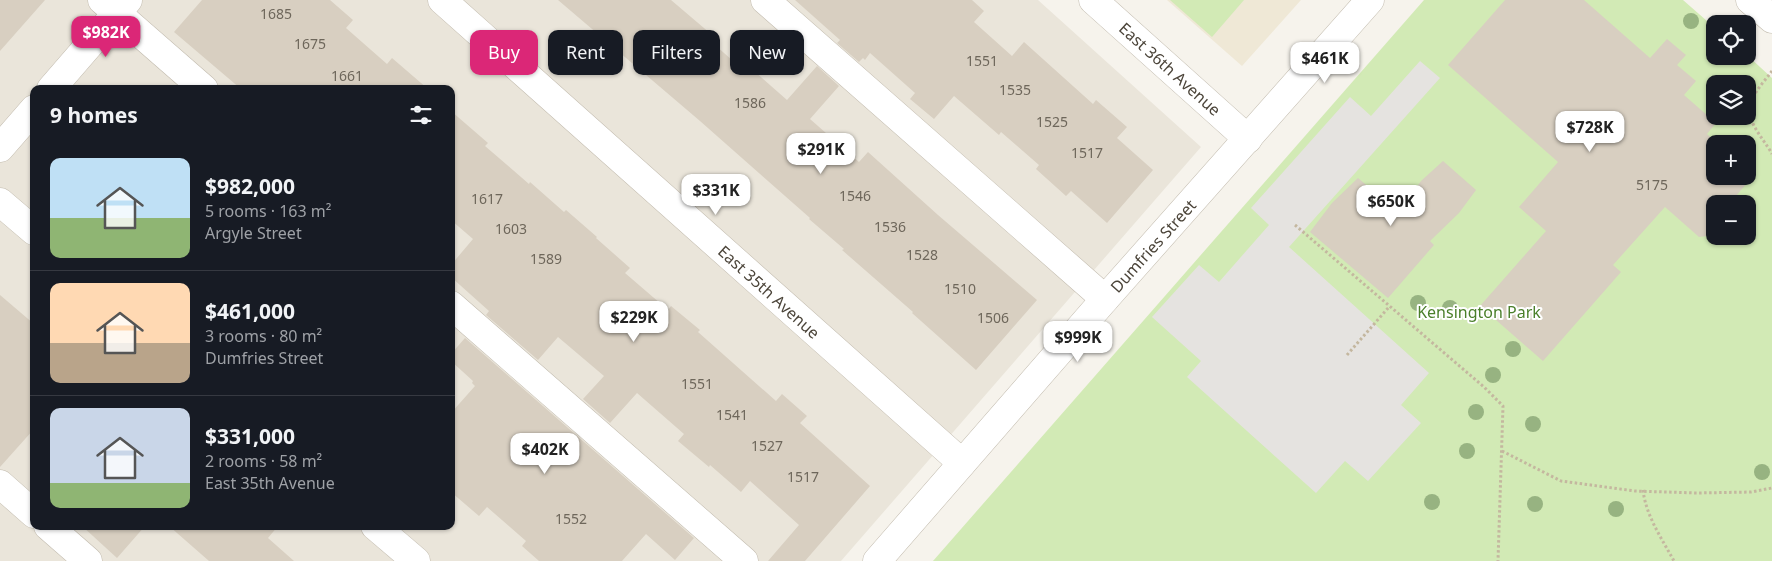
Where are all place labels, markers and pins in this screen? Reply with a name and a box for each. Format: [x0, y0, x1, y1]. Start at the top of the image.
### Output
pin: $982K [71, 15, 141, 58]
pin: $461K [1290, 42, 1360, 84]
pin: $728K [1555, 110, 1625, 153]
pin: $291K [786, 132, 856, 175]
pin: $331K [681, 174, 751, 216]
pin: $650K [1356, 184, 1426, 227]
pin: $229K [599, 300, 669, 343]
pin: $999K [1043, 320, 1113, 363]
pin: $402K [510, 432, 580, 475]

